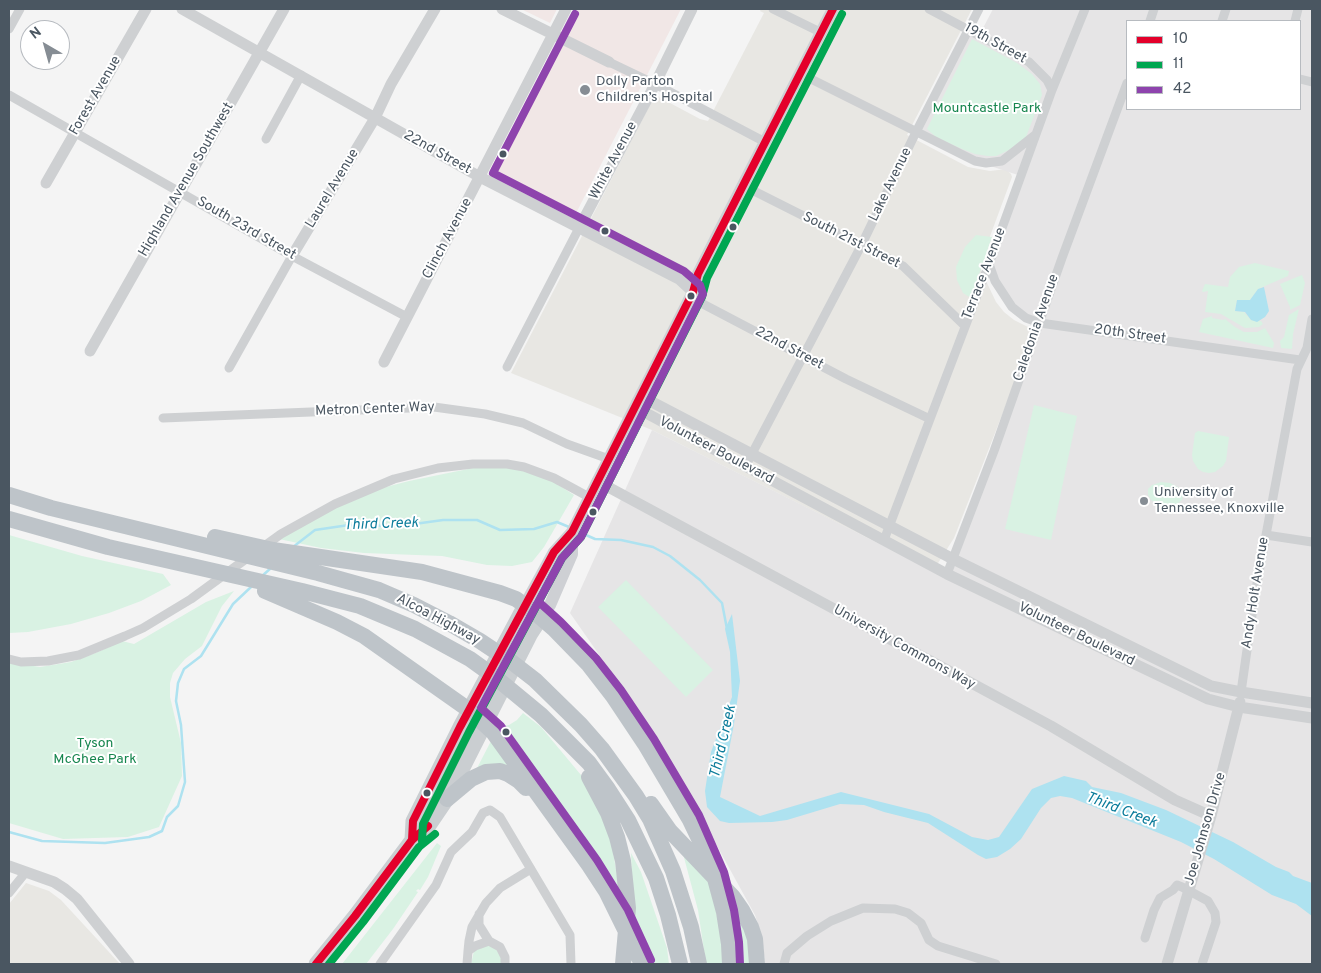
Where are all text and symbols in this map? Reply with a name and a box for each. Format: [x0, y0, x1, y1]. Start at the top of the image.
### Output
north arrow [20, 20, 70, 70]
street label: 19th Street [961, 20, 1029, 68]
legend [1126, 20, 1301, 110]
text: N [27, 24, 45, 43]
text: 10 [1173, 30, 1188, 49]
street label: Forest Avenue [67, 53, 125, 139]
text: 11 [1173, 55, 1184, 74]
place label: Dolly Parton Children’s Hospital [596, 74, 713, 106]
text: 42 [1173, 80, 1192, 99]
marker: Dolly Parton Children’s Hospital [578, 83, 592, 97]
street label: Highland Avenue Southwest [136, 100, 238, 260]
park label: Mountcastle Park [933, 101, 1041, 117]
street label: White Avenue [586, 119, 642, 203]
street label: 22nd Street [400, 127, 474, 179]
street label: Lake Avenue [866, 145, 916, 225]
street label: Laurel Avenue [303, 146, 363, 232]
unlabelled marker [498, 149, 508, 159]
street label: South 23rd Street [193, 194, 299, 264]
street label: Clinch Avenue [420, 196, 476, 282]
street label: South 21st Street [799, 209, 903, 273]
unlabelled marker [728, 222, 738, 232]
unlabelled marker [600, 226, 610, 236]
street label: Terrace Avenue [960, 226, 1010, 322]
street label: Caledonia Avenue [1011, 272, 1063, 384]
unlabelled marker [686, 291, 696, 301]
street label: 20th Street [1093, 322, 1167, 348]
street label: 22nd Street [752, 324, 826, 374]
street label: Metron Center Way [315, 400, 435, 420]
street label: Volunteer Boulevard [656, 414, 776, 488]
place label: University of Tennessee, Knoxville [1154, 485, 1284, 518]
marker: University of Tennessee, Knoxville [1138, 495, 1150, 507]
unlabelled marker [588, 507, 598, 517]
water label: Third Creek [343, 515, 419, 535]
street label: Andy Holt Avenue [1239, 536, 1273, 650]
street label: Alcoa Highway [393, 591, 483, 649]
street label: Volunteer Boulevard [1015, 599, 1137, 671]
street label: University Commons Way [830, 602, 978, 694]
water label: Third Creek [707, 704, 741, 780]
unlabelled marker [501, 727, 511, 737]
park label: Tyson McGhee Park [53, 736, 137, 769]
street label: Joe Johnson Drive [1182, 771, 1230, 887]
unlabelled marker [422, 788, 432, 798]
water label: Third Creek [1083, 789, 1159, 833]

